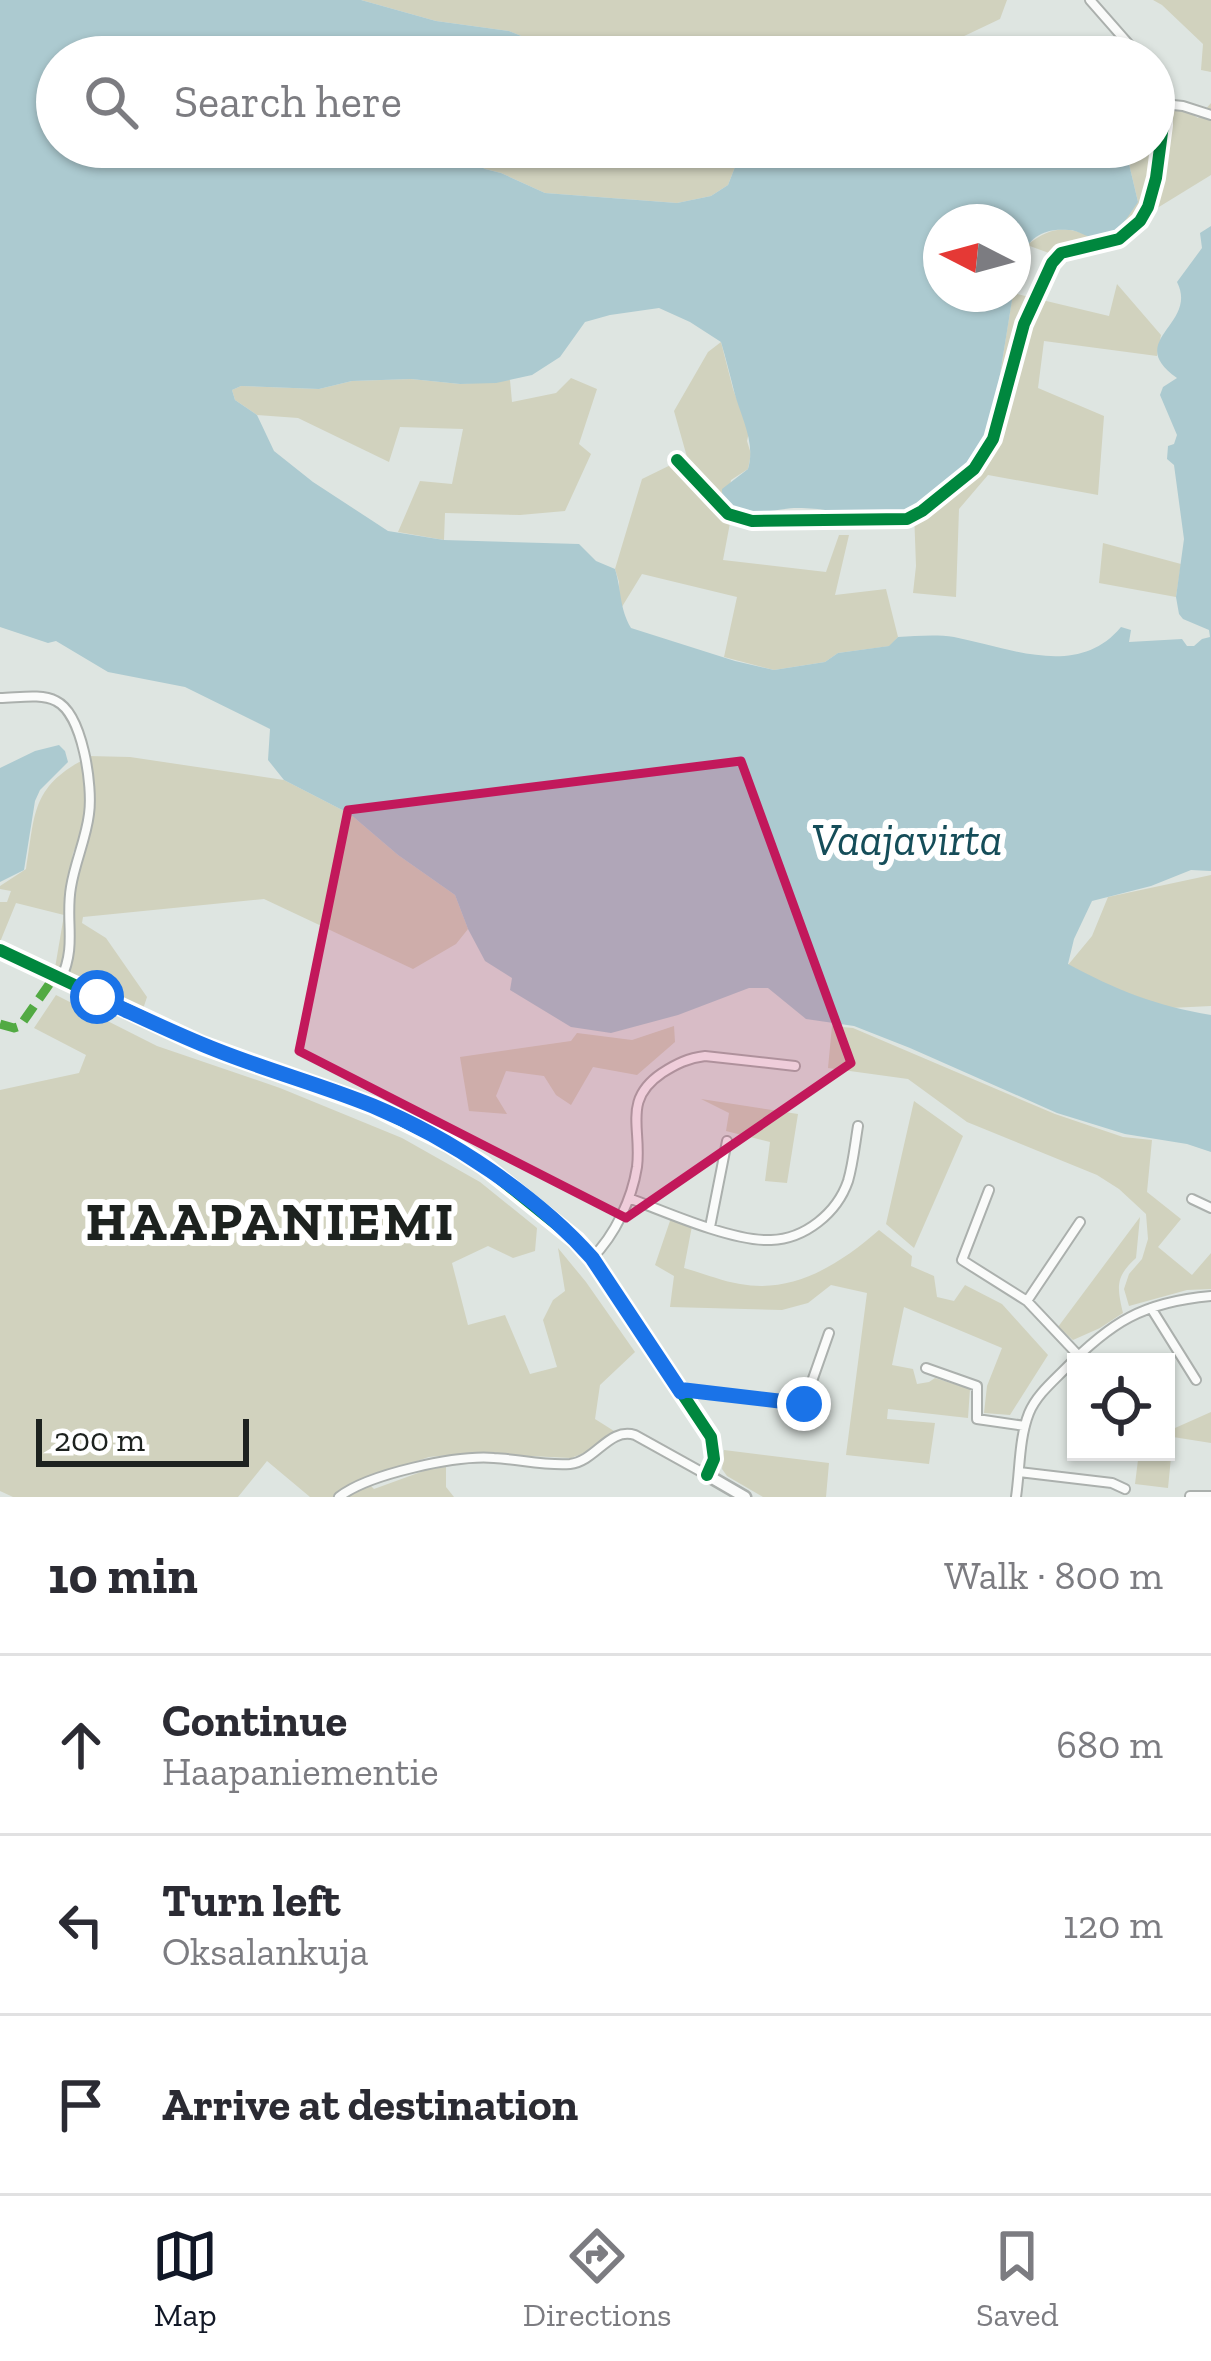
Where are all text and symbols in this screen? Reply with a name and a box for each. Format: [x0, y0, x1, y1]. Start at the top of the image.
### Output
search box [36, 36, 1175, 168]
icon: search [78, 69, 144, 135]
text: Search here [174, 75, 402, 129]
north arrow [923, 204, 1031, 312]
water label: Vaajavirta [811, 813, 1003, 867]
route start [70, 970, 124, 1024]
district label: HAAPANIEMI [85, 1189, 457, 1254]
map controls [1067, 1353, 1175, 1461]
button: locate [1067, 1353, 1175, 1461]
route end [777, 1377, 831, 1431]
scale bar [36, 1413, 249, 1466]
text: 200 m [54, 1420, 145, 1459]
text: 10 min [48, 1545, 198, 1606]
text: Walk · 800 m [944, 1552, 1163, 1599]
text: Continue [162, 1694, 347, 1748]
icon: ahead [48, 1712, 114, 1778]
text: 680 m [1056, 1721, 1163, 1768]
text: Haapaniementie [162, 1748, 439, 1795]
text: Turn left [162, 1874, 340, 1928]
icon: left [48, 1892, 114, 1958]
text: 120 m [1063, 1901, 1163, 1948]
text: Oksalankuja [162, 1928, 369, 1975]
icon: arrive [48, 2072, 114, 2138]
text: Arrive at destination [162, 2078, 578, 2132]
tab: Map [152, 2223, 218, 2334]
tab: Directions [523, 2223, 672, 2334]
tab: Saved [976, 2223, 1059, 2334]

